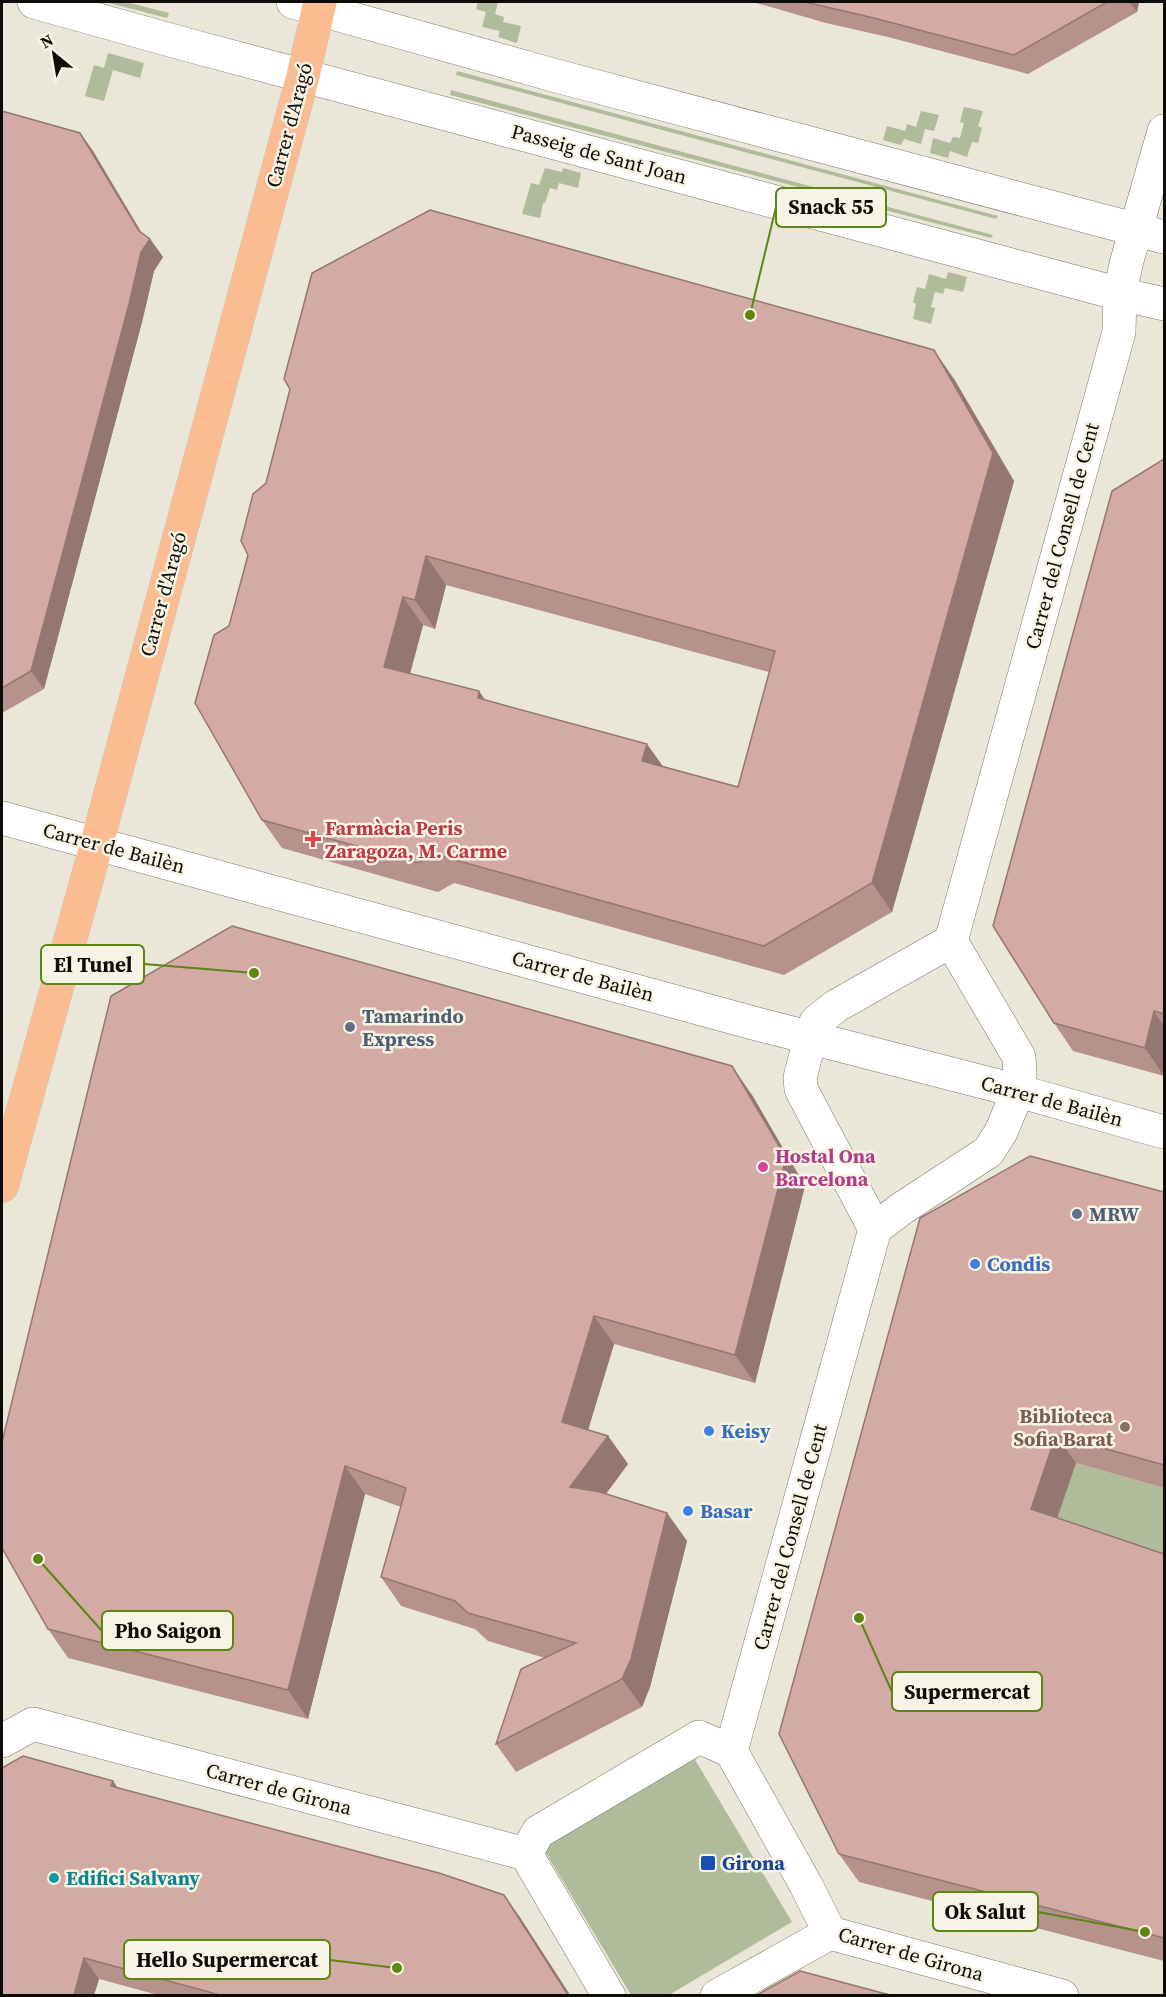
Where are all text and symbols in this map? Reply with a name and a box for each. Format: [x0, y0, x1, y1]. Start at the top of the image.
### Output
north arrow [24, 24, 84, 84]
text: N [36, 28, 57, 53]
street label: Carrer d'Aragó [259, 59, 319, 191]
street label: Passeig de Sant Joan [508, 117, 690, 191]
callout: Snack 55 [776, 188, 886, 227]
text: Snack 55 [788, 192, 874, 221]
street label: Carrer del Consell de Cent [1018, 419, 1106, 652]
street label: Carrer d'Aragó [133, 528, 193, 660]
place label: Farmàcia Peris Zaragoza, M. Carme [325, 814, 507, 865]
street label: Carrer de Bailèn [40, 816, 188, 880]
marker: Farmàcia Peris Zaragoza, M. Carme [306, 832, 320, 846]
street label: Carrer de Bailèn [509, 944, 657, 1008]
callout: El Tunel [41, 945, 144, 984]
text: El Tunel [54, 950, 133, 979]
place label: Tamarindo Express [362, 1002, 464, 1053]
marker: Tamarindo Express [343, 1020, 357, 1034]
street label: Carrer de Bailèn [978, 1069, 1126, 1133]
place label: Hostal Ona Barcelona [775, 1142, 876, 1193]
marker: Hostal Ona Barcelona [756, 1160, 770, 1174]
place label: MRW [1089, 1200, 1140, 1228]
marker: MRW [1070, 1207, 1084, 1221]
place label: Condis [987, 1250, 1050, 1278]
marker: Condis [968, 1257, 982, 1271]
place label: Biblioteca Sofia Barat [1013, 1402, 1114, 1453]
place label: Keisy [721, 1417, 771, 1445]
street label: Carrer del Consell de Cent [746, 1420, 834, 1653]
marker: Biblioteca Sofia Barat [1118, 1420, 1132, 1434]
marker: Keisy [702, 1424, 716, 1438]
place label: Basar [700, 1497, 753, 1525]
marker: Basar [681, 1504, 695, 1518]
callout: Pho Saigon [102, 1611, 233, 1650]
text: Pho Saigon [115, 1616, 221, 1645]
callout: Supermercat [892, 1672, 1042, 1711]
text: Supermercat [904, 1677, 1031, 1706]
street label: Carrer de Girona [203, 1756, 356, 1822]
place label: Girona [722, 1849, 785, 1877]
marker: Girona [699, 1854, 717, 1872]
place label: Edifici Salvany [66, 1864, 200, 1892]
marker: Edifici Salvany [47, 1871, 61, 1885]
callout: Ok Salut [933, 1892, 1038, 1931]
text: Ok Salut [944, 1897, 1026, 1926]
street label: Carrer de Girona [835, 1920, 988, 1988]
callout: Hello Supermercat [124, 1940, 330, 1979]
text: Hello Supermercat [136, 1945, 319, 1974]

